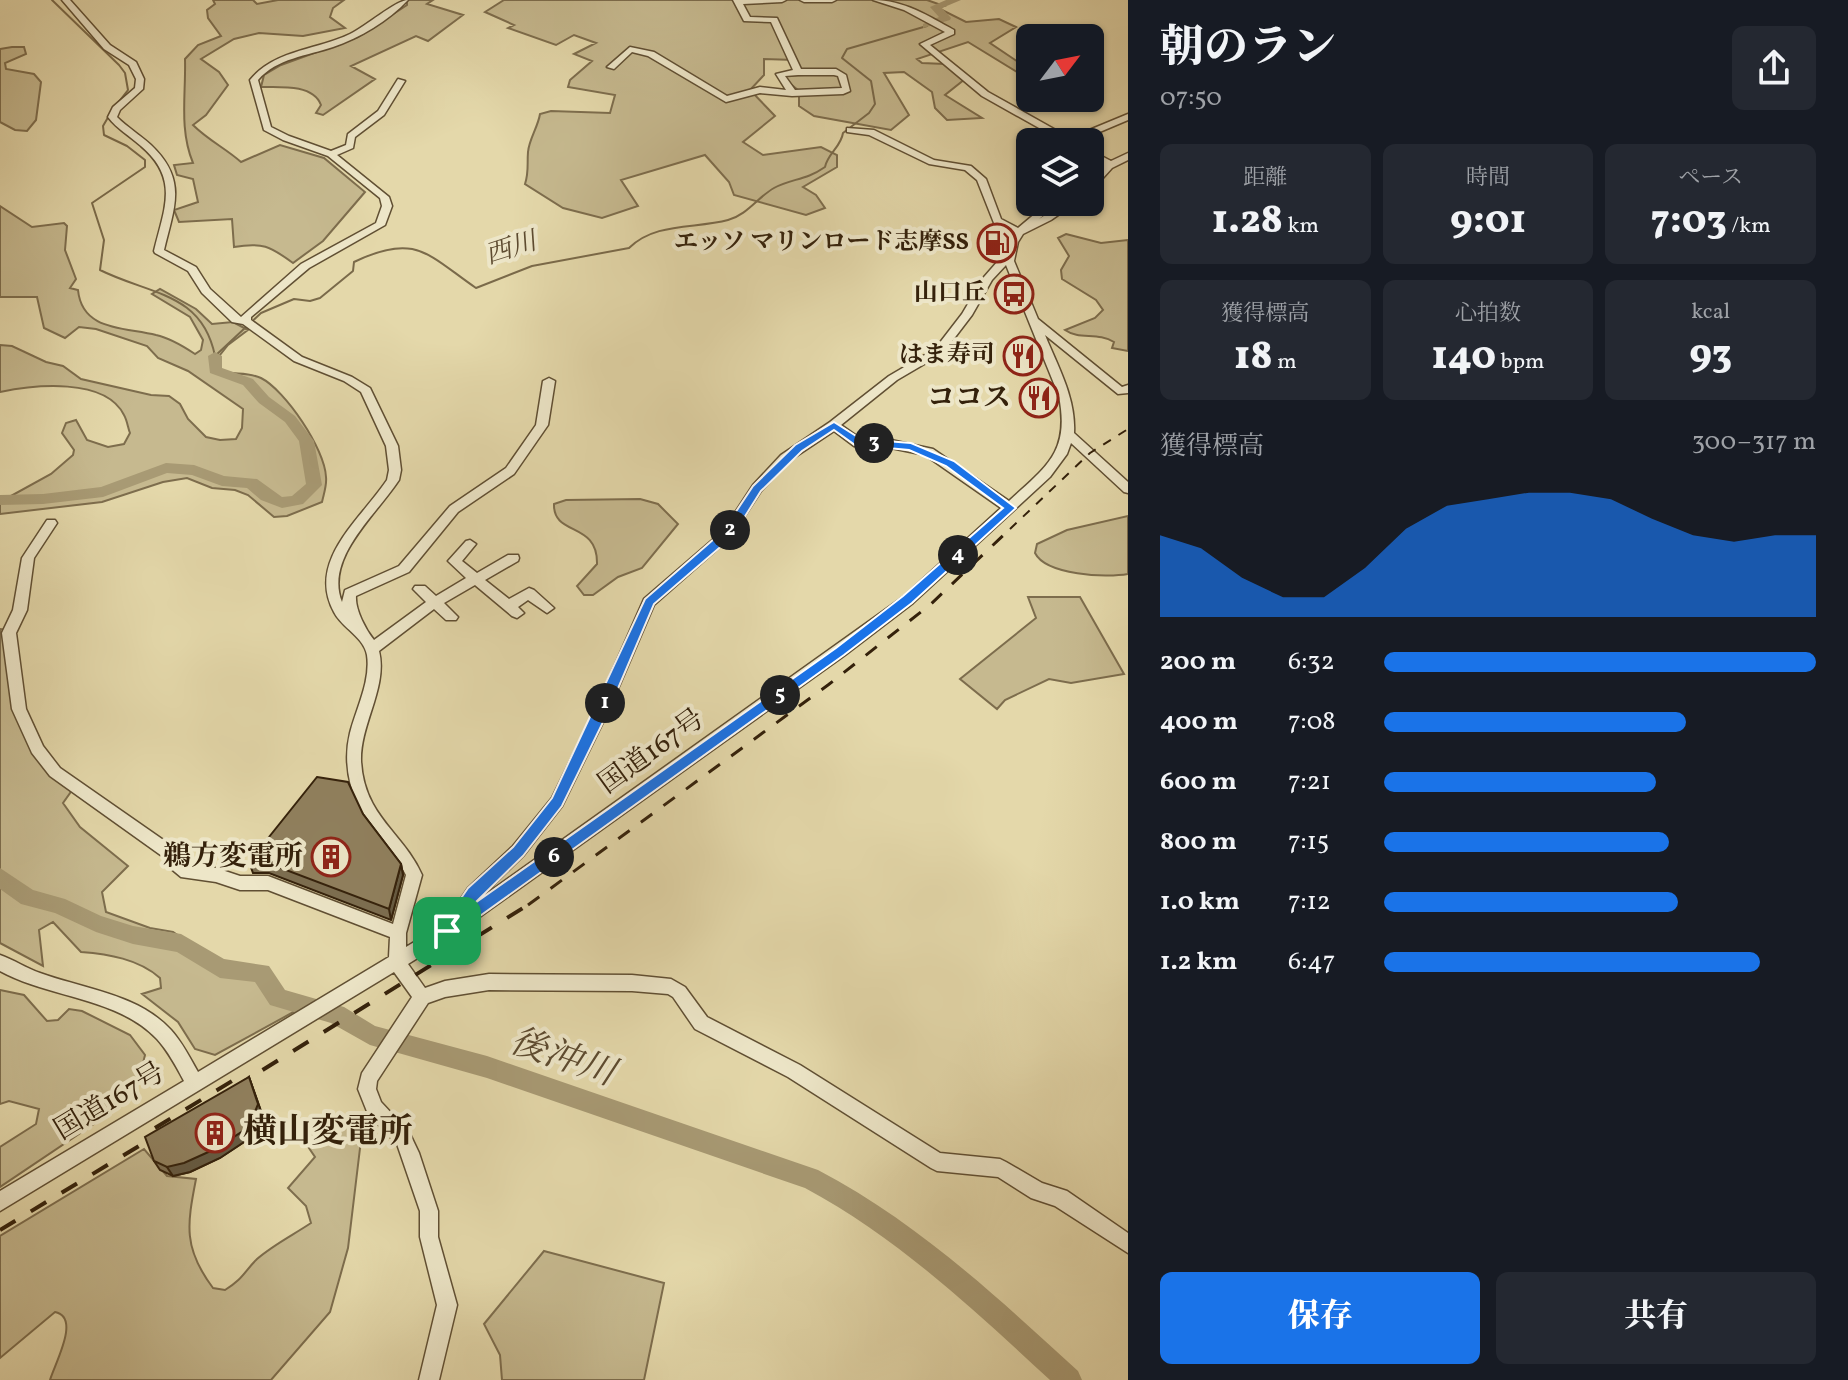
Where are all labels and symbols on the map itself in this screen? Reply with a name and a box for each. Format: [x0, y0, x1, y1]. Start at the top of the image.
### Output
north arrow [1016, 24, 1104, 112]
fuel station icon: エッソ マリンロード志摩SS [976, 222, 1018, 264]
water label: 西川 [481, 223, 544, 274]
place label: エッソ マリンロード志摩SS [674, 226, 969, 260]
bus stop icon: 山口丘 [993, 273, 1035, 315]
place label: 山口丘 [914, 277, 986, 311]
restaurant icon: はま寿司 [1002, 335, 1044, 377]
place label: はま寿司 [899, 339, 995, 373]
restaurant icon: ココス [1018, 377, 1060, 419]
place label: ココス [927, 379, 1011, 418]
pin: 3 [854, 423, 894, 463]
pin: 2 [710, 510, 750, 550]
pin: 4 [938, 535, 978, 575]
pin: 5 [760, 675, 800, 715]
pin: 1 [585, 683, 625, 723]
street label: 国道167号 [593, 702, 711, 802]
building icon: 鵜方変電所 [310, 836, 352, 878]
pin: 6 [534, 837, 574, 877]
place label: 鵜方変電所 [163, 838, 303, 877]
pin [413, 897, 481, 965]
water label: 後沖川 [503, 1018, 625, 1102]
street label: 国道167号 [47, 1054, 173, 1150]
place label: 横山変電所 [243, 1110, 413, 1157]
building icon: 横山変電所 [194, 1112, 236, 1154]

